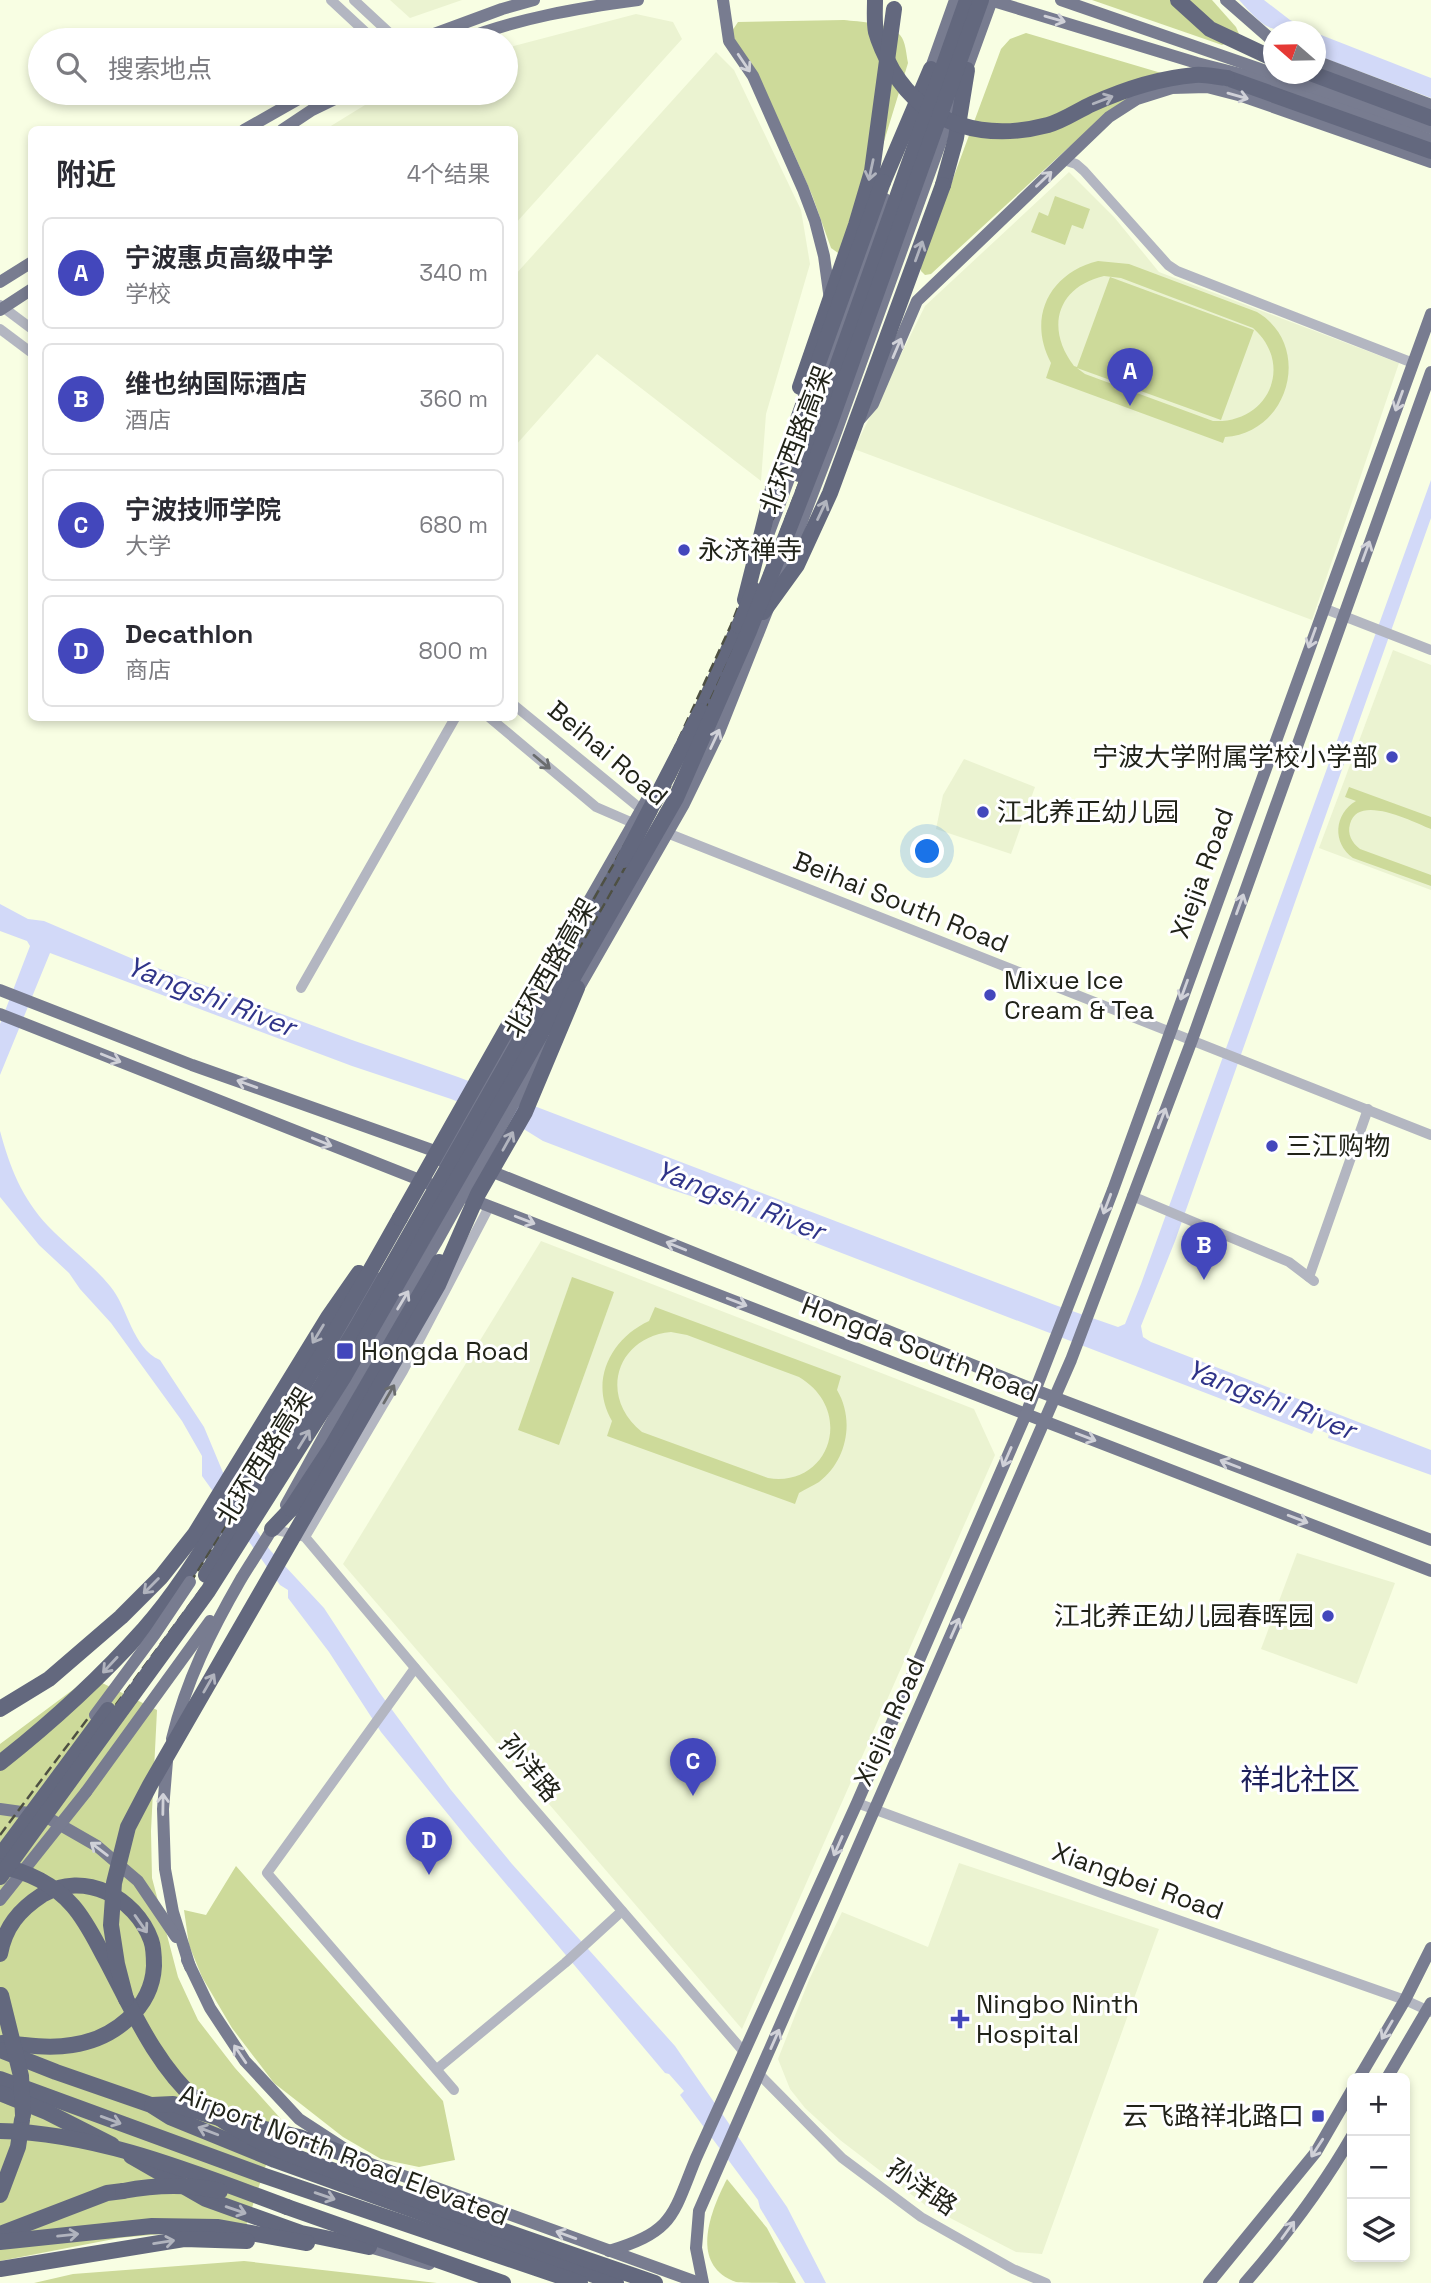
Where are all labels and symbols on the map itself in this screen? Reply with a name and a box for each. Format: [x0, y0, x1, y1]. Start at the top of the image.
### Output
one-way arrow [1043, 13, 1066, 26]
north arrow [1263, 21, 1326, 84]
one-way arrow [737, 53, 751, 72]
one-way arrow [1227, 90, 1249, 103]
one-way arrow [1092, 92, 1114, 105]
one-way arrow [864, 158, 878, 181]
one-way arrow [1035, 171, 1052, 188]
one-way arrow [914, 240, 926, 262]
one-way arrow [891, 338, 904, 360]
pin: A [1107, 348, 1153, 406]
street label: 北环西路高架 [752, 361, 840, 519]
one-way arrow [1392, 390, 1404, 412]
one-way arrow [816, 499, 829, 521]
place label: 永济禅寺 [698, 533, 802, 567]
one-way arrow [1361, 541, 1373, 563]
marker: 永济禅寺 [676, 542, 692, 558]
one-way arrow [1305, 626, 1317, 648]
street label: Beihai Road [541, 693, 675, 813]
one-way arrow [709, 729, 723, 750]
place label: 宁波大学附属学校小学部 [1092, 740, 1378, 774]
marker: 宁波大学附属学校小学部 [1384, 749, 1400, 765]
one-way arrow [533, 754, 551, 769]
place label: 江北养正幼儿园 [997, 795, 1179, 829]
street label: Xiejia Road [1163, 803, 1241, 943]
marker: 江北养正幼儿园 [975, 804, 991, 820]
your location [910, 834, 944, 868]
street label: Beihai South Road [788, 843, 1014, 961]
street label: 北环西路高架 [496, 892, 604, 1044]
one-way arrow [1235, 893, 1247, 915]
water label: Yangshi River [121, 947, 304, 1046]
place label: Mixue Ice Cream & Tea [1004, 963, 1154, 1027]
one-way arrow [1177, 978, 1189, 1000]
marker: Mixue Ice Cream & Tea [982, 987, 998, 1003]
one-way arrow [99, 1053, 121, 1066]
one-way arrow [236, 1077, 258, 1089]
one-way arrow [1157, 1107, 1170, 1129]
place label: 三江购物 [1286, 1129, 1390, 1163]
one-way arrow [501, 1132, 515, 1152]
one-way arrow [311, 1137, 333, 1150]
marker: 三江购物 [1264, 1138, 1280, 1154]
water label: Yangshi River [650, 1151, 833, 1250]
one-way arrow [1100, 1193, 1113, 1215]
one-way arrow [513, 1215, 535, 1228]
pin: B [1181, 1222, 1227, 1280]
one-way arrow [666, 1238, 688, 1251]
street label: Hongda South Road [797, 1288, 1043, 1410]
one-way arrow [396, 1290, 410, 1310]
one-way arrow [726, 1297, 747, 1310]
one-way arrow [311, 1323, 325, 1343]
place label: Hongda Road [361, 1334, 529, 1368]
marker: Hongda Road [335, 1341, 355, 1361]
water label: Yangshi River [1181, 1350, 1364, 1449]
street label: 北环西路高架 [208, 1381, 320, 1531]
one-way arrow [383, 1384, 397, 1404]
one-way arrow [298, 1430, 312, 1450]
one-way arrow [1075, 1432, 1097, 1445]
one-way arrow [1000, 1446, 1013, 1468]
one-way arrow [1219, 1457, 1241, 1469]
one-way arrow [1287, 1514, 1309, 1527]
one-way arrow [143, 1577, 160, 1594]
place label: 江北养正幼儿园春晖园 [1054, 1599, 1314, 1633]
marker: 江北养正幼儿园春晖园 [1320, 1608, 1336, 1624]
one-way arrow [949, 1618, 962, 1640]
street label: Xiejia Road [846, 1653, 932, 1791]
one-way arrow [102, 1656, 119, 1673]
one-way arrow [203, 1673, 216, 1694]
street label: 孙洋路 [492, 1727, 568, 1809]
pin: C [670, 1738, 716, 1796]
district label: 祥北社区 [1240, 1760, 1360, 1799]
one-way arrow [157, 1792, 170, 1815]
pin: D [406, 1817, 452, 1875]
one-way arrow [831, 1834, 844, 1856]
street label: Xiangbei Road [1048, 1834, 1228, 1928]
one-way arrow [90, 1842, 109, 1856]
one-way arrow [134, 1914, 148, 1933]
place label: Ningbo Ninth Hospital [976, 1987, 1139, 2051]
marker: Ningbo Ninth Hospital [950, 2009, 970, 2029]
one-way arrow [1380, 2020, 1394, 2040]
one-way arrow [769, 2028, 782, 2050]
one-way arrow [233, 2045, 247, 2064]
street label: Airport North Road Elevated [175, 2077, 513, 2233]
place label: 云飞路祥北路口 [1122, 2099, 1304, 2133]
marker: 云飞路祥北路口 [1310, 2108, 1326, 2124]
one-way arrow [99, 2114, 121, 2127]
one-way arrow [197, 2124, 219, 2136]
one-way arrow [1310, 2138, 1324, 2157]
street label: 孙洋路 [880, 2151, 964, 2223]
one-way arrow [314, 2190, 336, 2203]
one-way arrow [225, 2205, 247, 2217]
one-way arrow [1280, 2221, 1295, 2240]
one-way arrow [56, 2228, 79, 2241]
one-way arrow [555, 2228, 577, 2240]
one-way arrow [152, 2235, 175, 2248]

